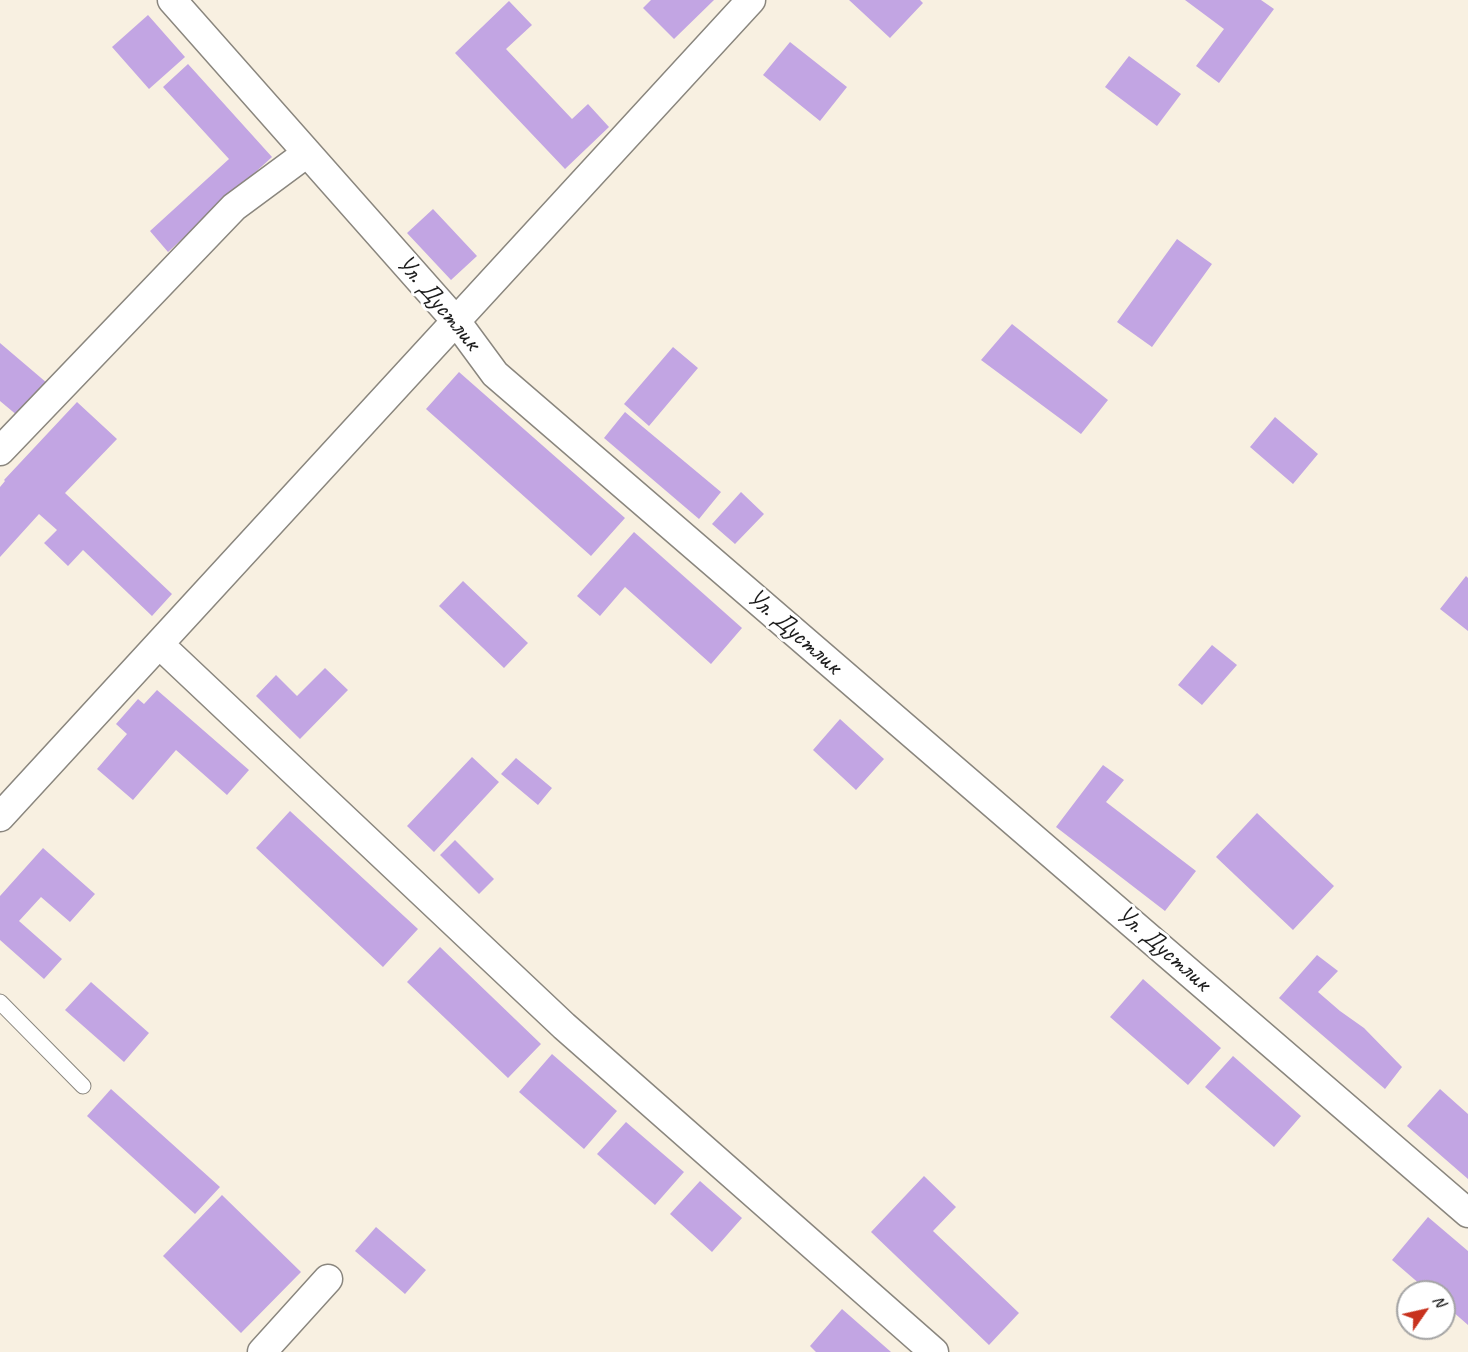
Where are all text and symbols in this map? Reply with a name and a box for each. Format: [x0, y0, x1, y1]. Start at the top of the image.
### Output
street label: Ул. Дустлик [389, 249, 487, 357]
street label: Ул. Дустлик [740, 582, 848, 682]
street label: Ул. Дустлик [1109, 899, 1217, 999]
north arrow [1396, 1280, 1456, 1340]
text: N [1428, 1291, 1450, 1311]

